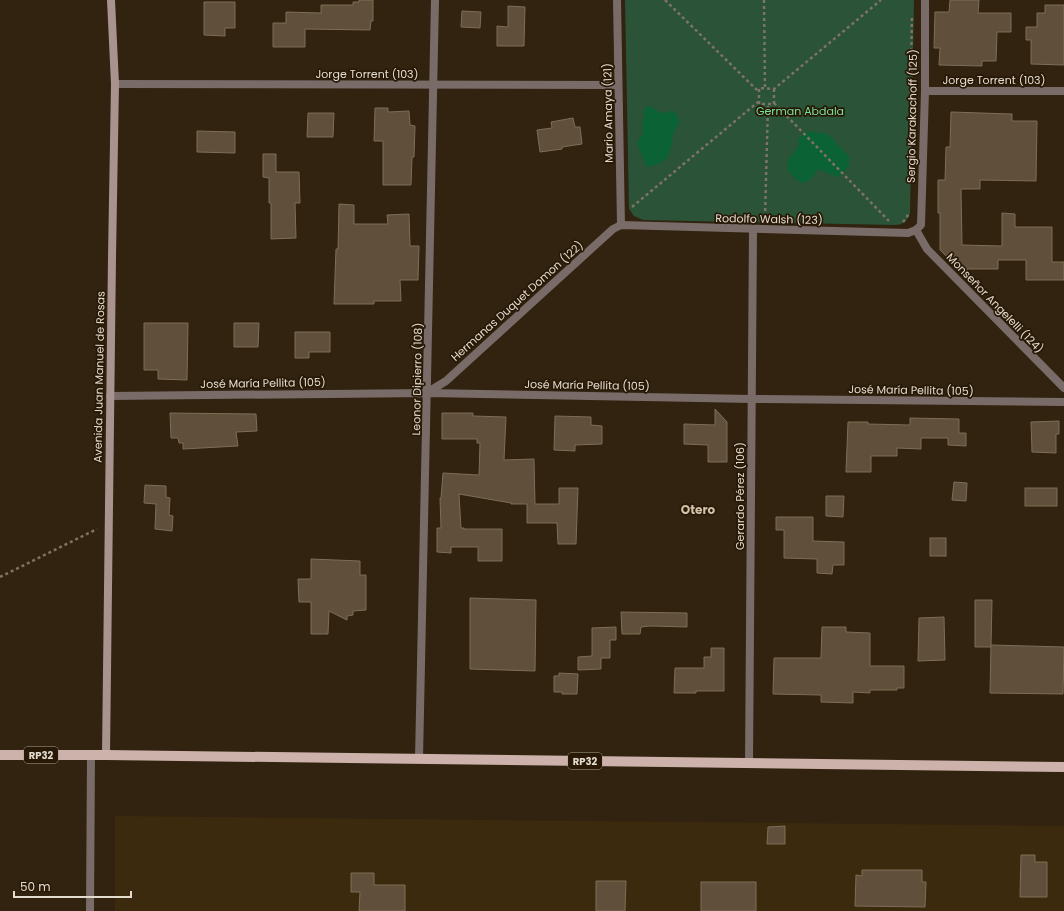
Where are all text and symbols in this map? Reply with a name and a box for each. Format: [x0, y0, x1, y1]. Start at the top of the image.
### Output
street label: Sergio Karakachoff (125) [903, 49, 921, 183]
street label: Mario Amaya (121) [599, 63, 617, 163]
street label: Jorge Torrent (103) [315, 66, 419, 82]
street label: Jorge Torrent (103) [942, 72, 1046, 88]
park label: German Abdala [756, 103, 844, 119]
street label: Rodolfo Walsh (123) [715, 210, 823, 228]
street label: Hermanas Duquet Domon (122) [447, 237, 587, 365]
street label: Monseñor Angelelli (124) [943, 250, 1047, 356]
street label: Avenida Juan Manuel de Rosas [90, 291, 108, 463]
street label: Leonor Dipierro (108) [408, 323, 426, 435]
street label: José María Pellita (105) [200, 374, 326, 392]
street label: José María Pellita (105) [524, 376, 650, 394]
street label: José María Pellita (105) [848, 381, 974, 399]
street label: Gerardo Pérez (106) [732, 442, 748, 550]
district label: Otero [681, 501, 716, 518]
road number: RP32 [24, 747, 58, 763]
road number: RP32 [568, 753, 602, 769]
scale bar [14, 873, 131, 899]
text: 50 m [20, 878, 51, 895]

